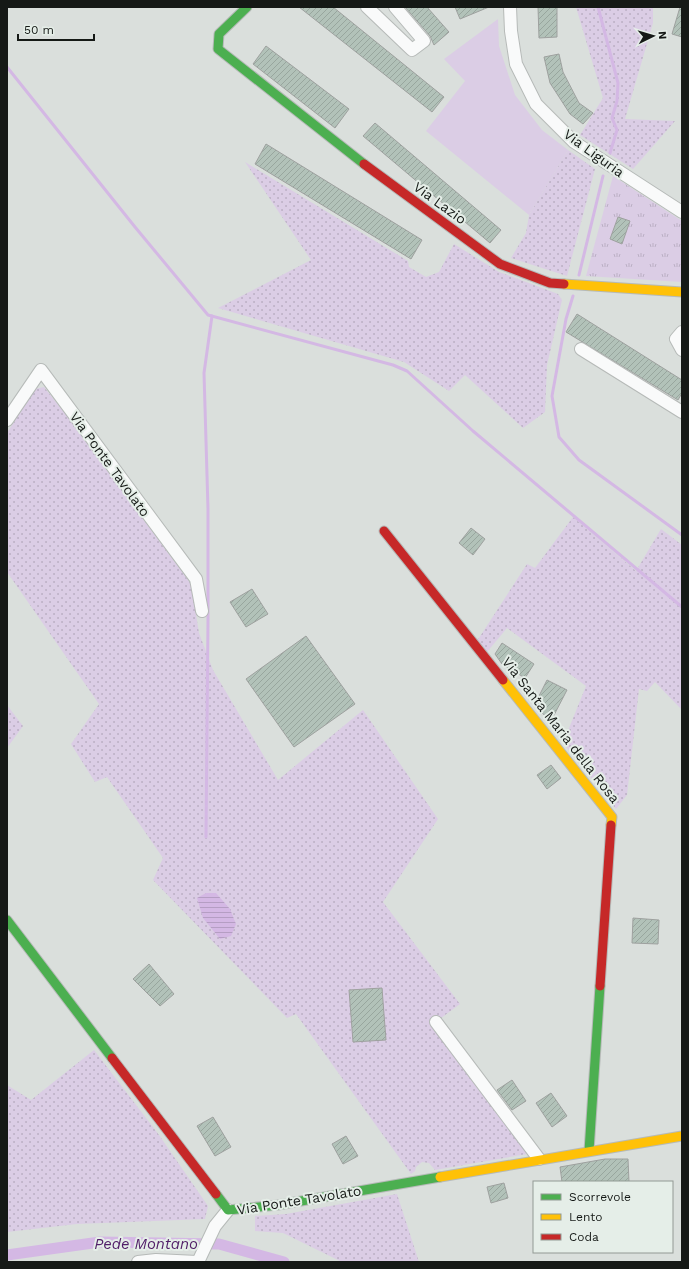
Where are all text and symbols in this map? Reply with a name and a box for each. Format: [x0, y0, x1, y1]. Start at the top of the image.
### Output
scale bar [18, 16, 94, 42]
north arrow [633, 16, 673, 56]
text: 50 m [24, 23, 54, 37]
text: N [656, 31, 669, 40]
street label: Via Liguria [561, 126, 627, 180]
street label: Via Lazio [411, 179, 469, 227]
street label: Via Ponte Tavolato [67, 409, 153, 519]
street label: Via Santa Maria della Rosa [499, 654, 623, 806]
legend [533, 1181, 673, 1253]
street label: Via Ponte Tavolato [236, 1182, 362, 1218]
text: Scorrevole [569, 1190, 631, 1204]
text: Lento [569, 1210, 603, 1224]
text: Coda [569, 1230, 599, 1244]
water label: Pede Montano [94, 1235, 198, 1253]

